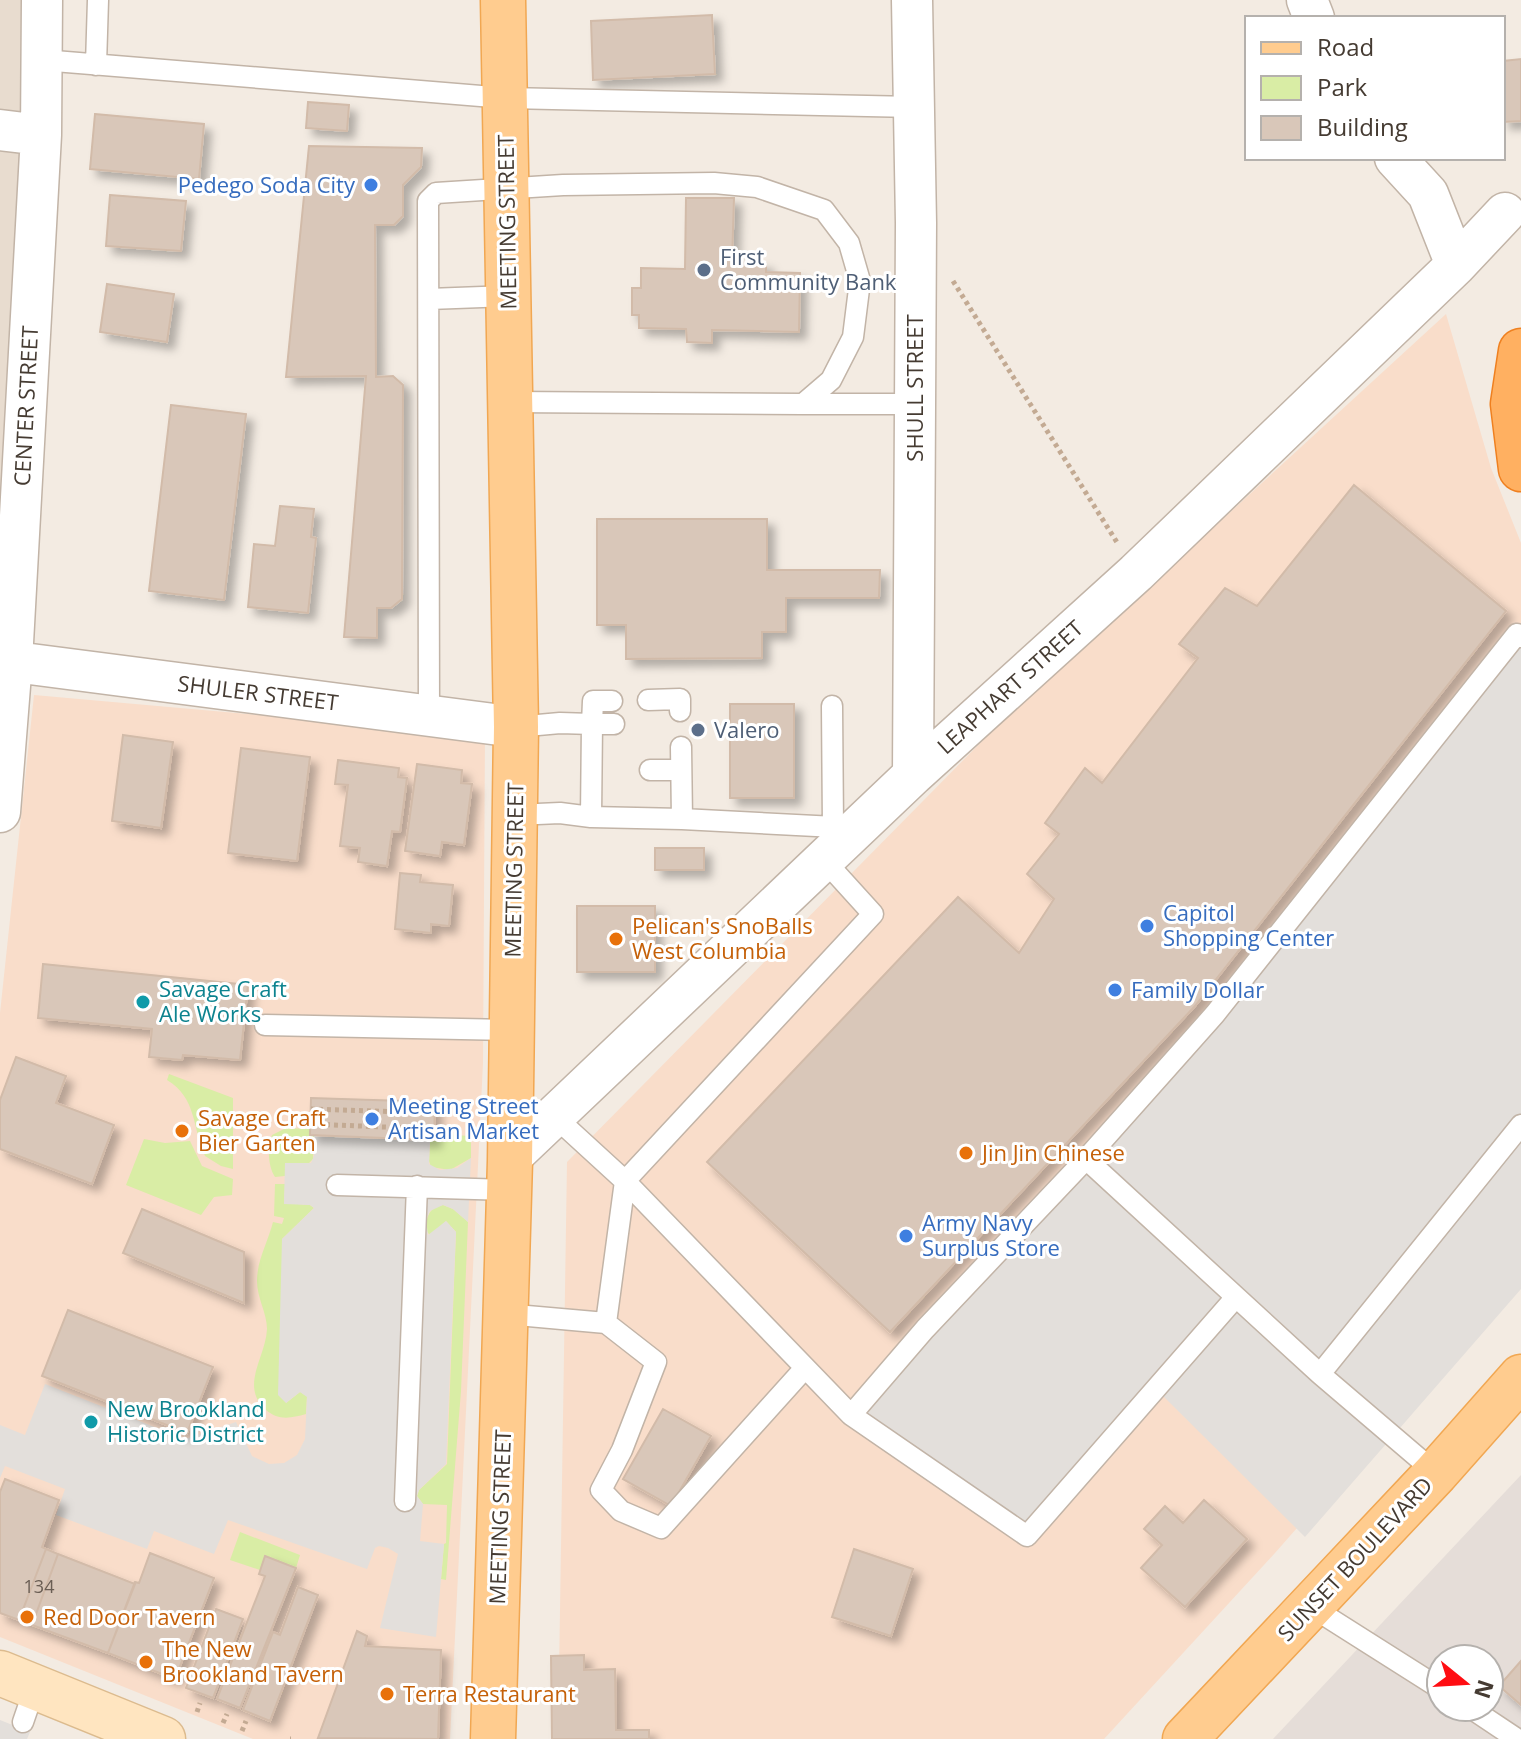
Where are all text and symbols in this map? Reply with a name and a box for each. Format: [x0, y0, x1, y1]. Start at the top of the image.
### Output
legend [1245, 16, 1505, 160]
text: Road [1317, 30, 1374, 63]
text: Park [1317, 70, 1368, 103]
text: Building [1317, 110, 1408, 143]
street label: MEETING STREET [489, 134, 523, 310]
place label: Pedego Soda City [178, 169, 356, 199]
marker: Pedego Soda City [362, 176, 380, 194]
place label: First Community Bank [720, 241, 897, 296]
marker: First Community Bank [695, 261, 713, 279]
street label: SHULL STREET [899, 314, 929, 462]
street label: CENTER STREET [6, 325, 44, 487]
street label: LEAPHART STREET [930, 613, 1089, 760]
street label: SHULER STREET [176, 667, 340, 717]
place label: Valero [714, 714, 779, 744]
marker: Valero [689, 721, 707, 739]
street label: MEETING STREET [496, 782, 530, 958]
place label: Capitol Shopping Center [1163, 897, 1334, 952]
place label: Pelican's SnoBalls West Columbia [632, 910, 813, 965]
marker: Capitol Shopping Center [1138, 917, 1156, 935]
marker: Pelican's SnoBalls West Columbia [607, 930, 625, 948]
place label: Savage Craft Ale Works [159, 973, 287, 1028]
place label: Family Dollar [1131, 974, 1264, 1004]
marker: Family Dollar [1106, 981, 1124, 999]
marker: Savage Craft Ale Works [134, 993, 152, 1011]
place label: Meeting Street Artisan Market [388, 1090, 539, 1145]
place label: Savage Craft Bier Garten [198, 1102, 326, 1157]
marker: Meeting Street Artisan Market [363, 1110, 381, 1128]
marker: Savage Craft Bier Garten [173, 1122, 191, 1140]
place label: Jin Jin Chinese [980, 1137, 1125, 1167]
marker: Jin Jin Chinese [957, 1144, 975, 1162]
place label: Army Navy Surplus Store [922, 1207, 1060, 1262]
marker: Army Navy Surplus Store [897, 1227, 915, 1245]
place label: New Brookland Historic District [107, 1393, 265, 1448]
marker: New Brookland Historic District [82, 1413, 100, 1431]
street label: MEETING STREET [481, 1429, 517, 1605]
street label: SUNSET BOULEVARD [1270, 1470, 1438, 1647]
house number: 134 [24, 1574, 54, 1598]
place label: Red Door Tavern [43, 1601, 215, 1631]
marker: Red Door Tavern [18, 1608, 36, 1626]
place label: The New Brookland Tavern [162, 1633, 344, 1688]
north arrow [1425, 1643, 1505, 1723]
marker: The New Brookland Tavern [137, 1653, 155, 1671]
text: N [1468, 1676, 1502, 1703]
place label: Terra Restaurant [403, 1678, 576, 1708]
marker: Terra Restaurant [378, 1685, 396, 1703]

